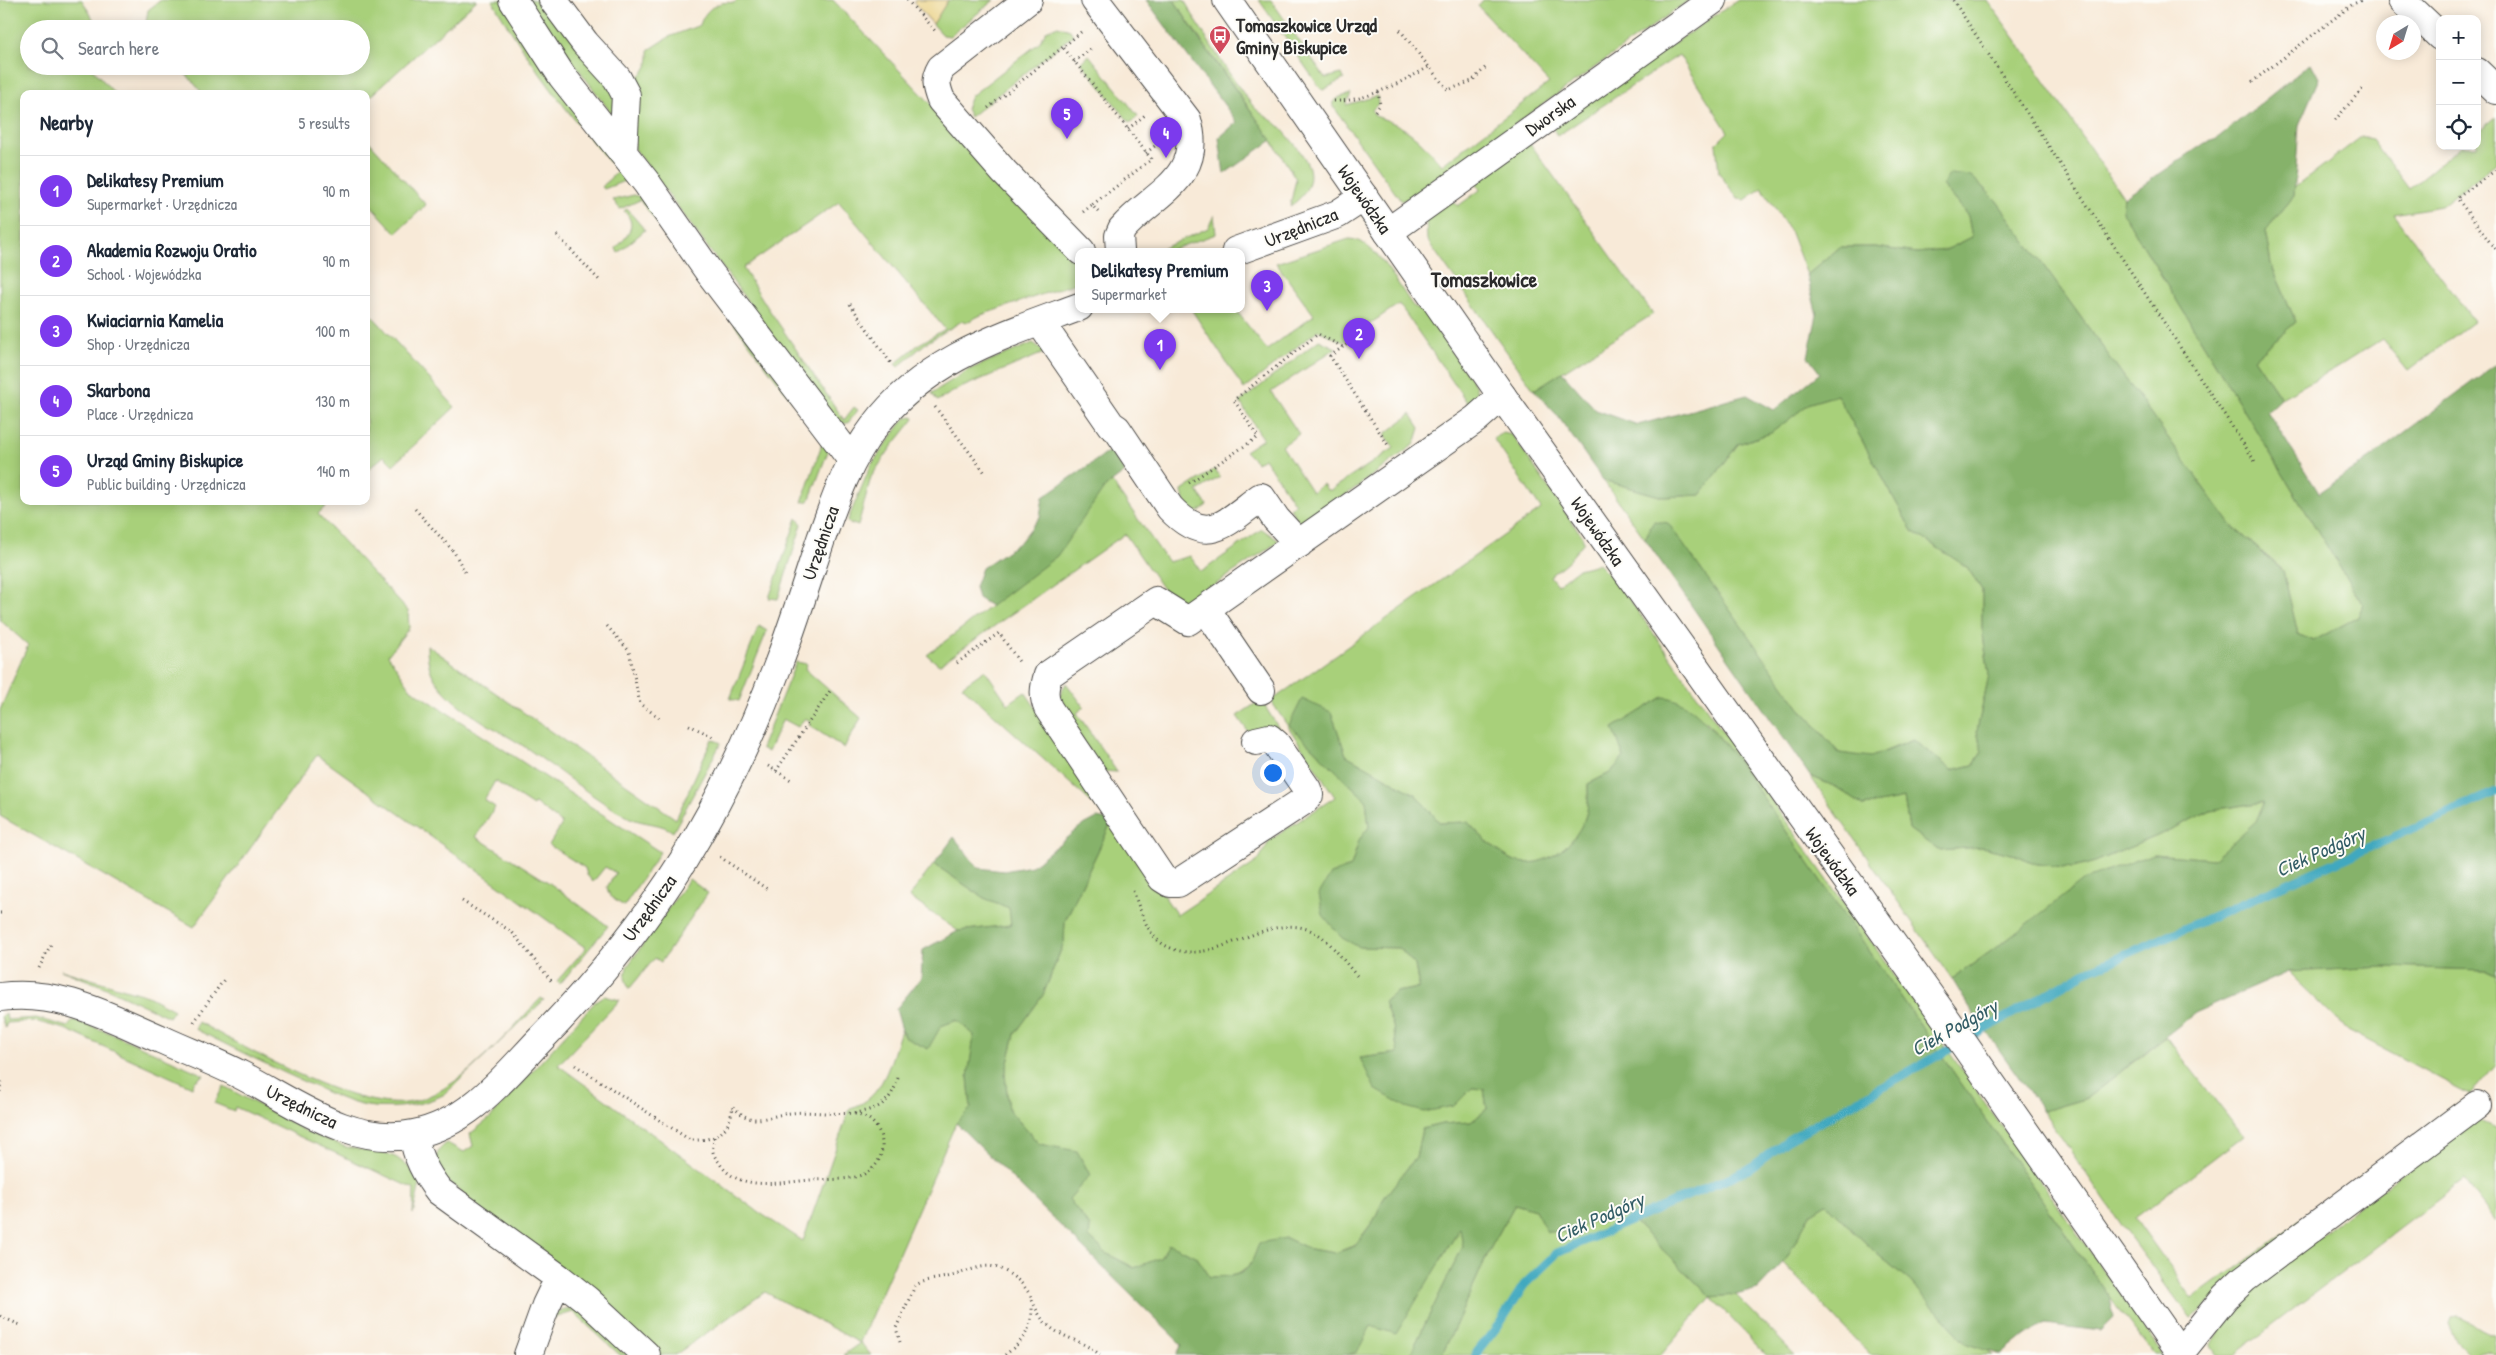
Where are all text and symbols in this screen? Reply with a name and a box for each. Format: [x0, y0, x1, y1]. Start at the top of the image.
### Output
place label: Tomaszkowice Urząd Gminy Biskupice [1235, 12, 1378, 61]
north arrow [2376, 15, 2421, 60]
map controls [2436, 15, 2481, 150]
button: + [2436, 15, 2481, 60]
search box [20, 20, 370, 75]
bus stop icon: Tomaszkowice Urząd Gminy Biskupice [1208, 24, 1232, 55]
icon: search [38, 34, 66, 62]
text: Search here [78, 35, 159, 61]
button: − [2436, 60, 2481, 105]
street label: Dworska [1520, 88, 1581, 142]
pin: 5 [1051, 98, 1083, 139]
button: locate [2436, 105, 2481, 150]
text: Nearby [40, 108, 93, 137]
text: 5 results [299, 112, 350, 134]
pin: 4 [1150, 117, 1182, 158]
street label: Wojewódzka [1332, 159, 1399, 239]
text: Delikatesy Premium [87, 167, 224, 193]
text: 1 [53, 180, 59, 202]
text: 90 m [322, 180, 350, 202]
text: Supermarket · Urzędnicza [87, 193, 237, 215]
street label: Urzędnicza [1261, 200, 1342, 253]
text: Akademia Rozwoju Oratio [87, 237, 257, 263]
popup [1075, 248, 1245, 313]
text: 2 [52, 250, 60, 272]
text: 90 m [322, 250, 350, 272]
text: Delikatesy Premium [1092, 257, 1228, 283]
text: School · Wojewódzka [87, 263, 201, 285]
district label: Tomaszkowice [1430, 265, 1538, 294]
pin: 3 [1251, 270, 1283, 311]
text: Supermarket [1092, 283, 1167, 305]
text: Kwiaciarnia Kamelia [87, 307, 223, 333]
pin: 2 [1343, 318, 1375, 359]
text: 3 [52, 320, 60, 342]
text: 100 m [315, 320, 350, 342]
pin: 1 [1144, 329, 1176, 370]
text: Shop · Urzędnicza [87, 333, 189, 355]
text: Skarbona [87, 377, 150, 403]
text: 4 [53, 390, 59, 412]
text: 130 m [315, 390, 350, 412]
text: Place · Urzędnicza [87, 403, 193, 425]
text: Urząd Gminy Biskupice [87, 447, 243, 473]
text: 5 [53, 460, 59, 482]
text: 140 m [316, 460, 350, 482]
text: Public building · Urzędnicza [87, 473, 246, 495]
street label: Wojewódzka [1565, 491, 1632, 571]
street label: Urzędnicza [795, 502, 845, 583]
your location [1260, 760, 1286, 786]
water label: Ciek Podgóry [2271, 818, 2372, 884]
street label: Wojewódzka [1799, 822, 1867, 901]
street label: Urzędnicza [616, 869, 682, 947]
water label: Ciek Podgóry [1906, 991, 2005, 1063]
street label: Urzędnicza [262, 1078, 343, 1135]
water label: Ciek Podgóry [1550, 1184, 1651, 1250]

